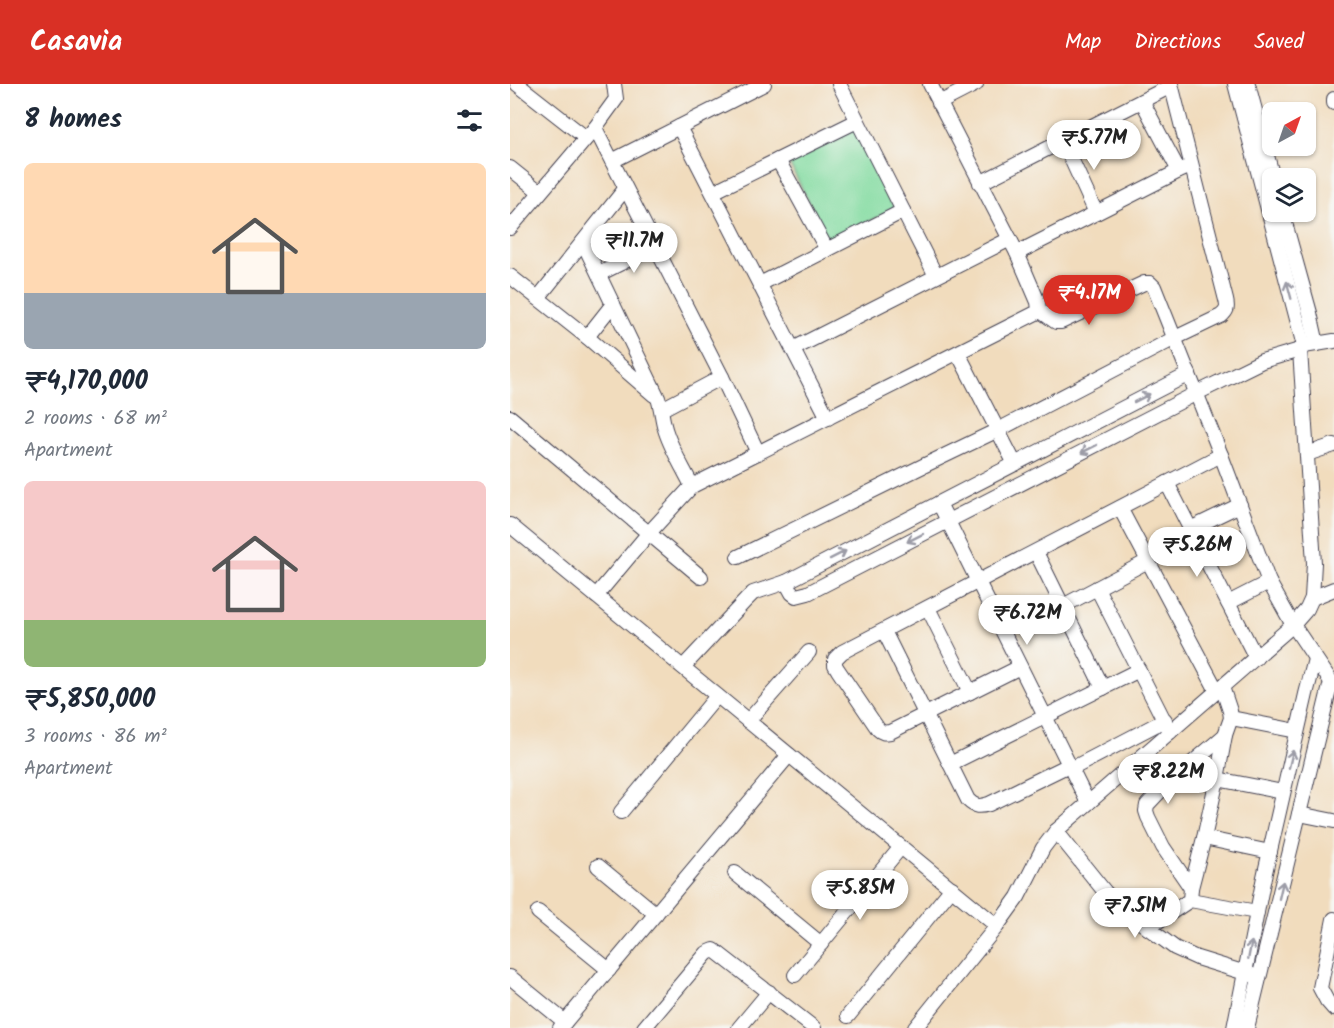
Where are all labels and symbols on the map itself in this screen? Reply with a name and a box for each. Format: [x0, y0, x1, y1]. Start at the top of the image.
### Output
north arrow [1262, 102, 1316, 156]
pin: ₹5.77M [1045, 120, 1143, 171]
pin: ₹11.7M [585, 223, 683, 274]
pin: ₹4.17M [1040, 275, 1138, 326]
one-way arrow [1283, 281, 1294, 300]
one-way arrow [1133, 392, 1150, 404]
one-way arrow [1080, 444, 1098, 455]
pin: ₹5.26M [1148, 527, 1246, 578]
one-way arrow [907, 532, 924, 544]
one-way arrow [829, 549, 847, 560]
pin: ₹6.72M [978, 595, 1076, 646]
one-way arrow [1286, 750, 1297, 770]
pin: ₹8.22M [1119, 754, 1217, 805]
pin: ₹5.85M [811, 870, 909, 921]
one-way arrow [1276, 880, 1287, 900]
pin: ₹7.51M [1086, 888, 1184, 939]
one-way arrow [1245, 941, 1256, 960]

